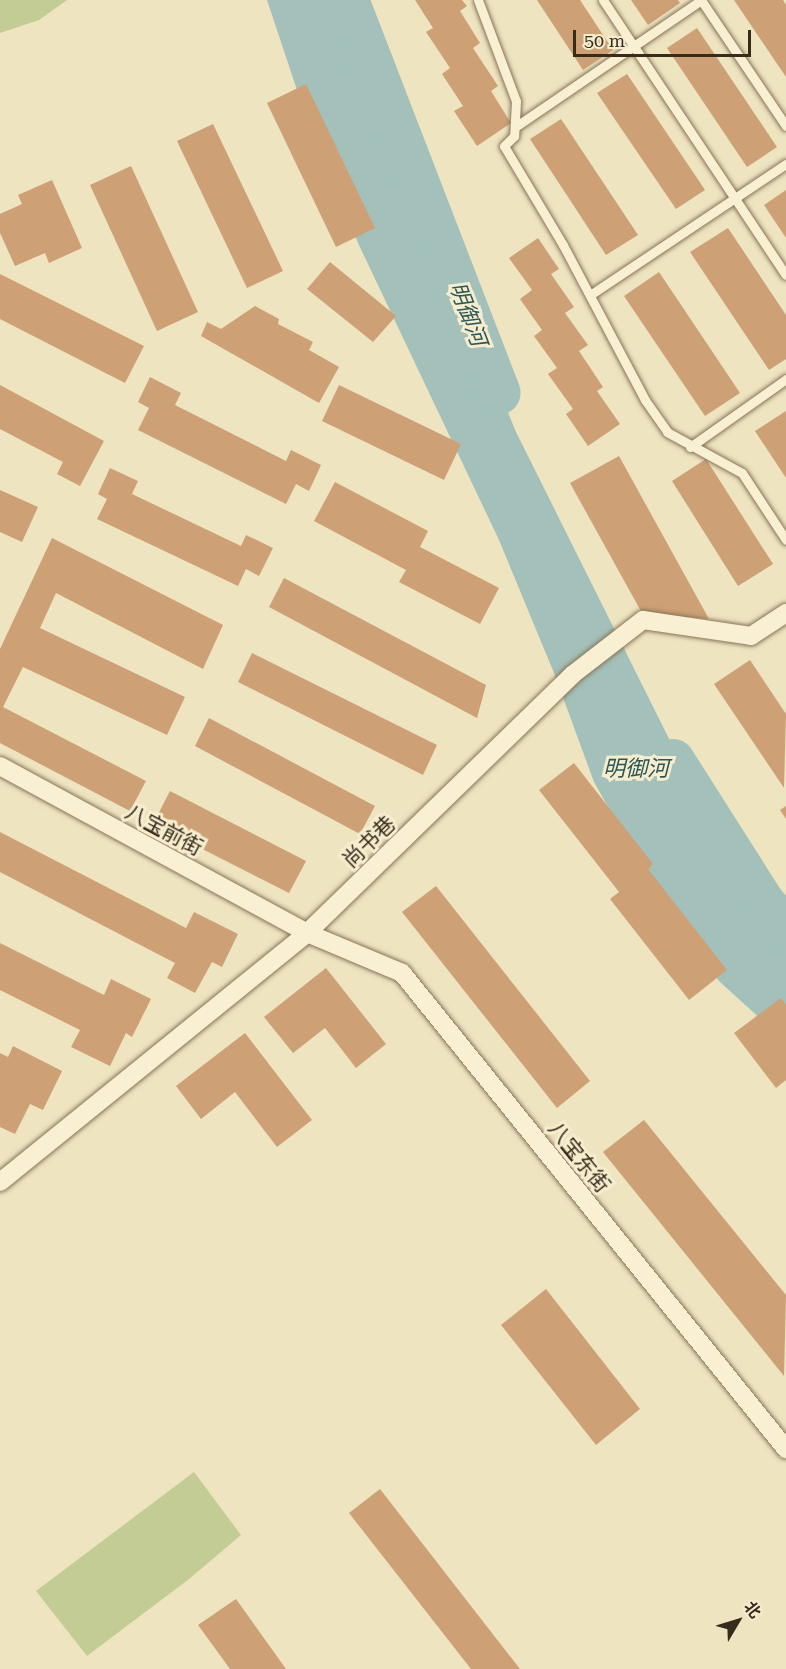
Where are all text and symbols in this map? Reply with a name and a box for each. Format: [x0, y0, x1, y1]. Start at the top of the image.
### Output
scale bar [576, 18, 754, 56]
text: 50 m [584, 30, 625, 51]
water label: 明御河 [444, 278, 492, 350]
water label: 明御河 [603, 756, 669, 782]
street label: 八宝前街 [121, 799, 207, 861]
street label: 尚书巷 [338, 811, 400, 873]
street label: 八宝东街 [543, 1116, 615, 1198]
north arrow [708, 1591, 768, 1651]
text: 北 [740, 1597, 765, 1622]

